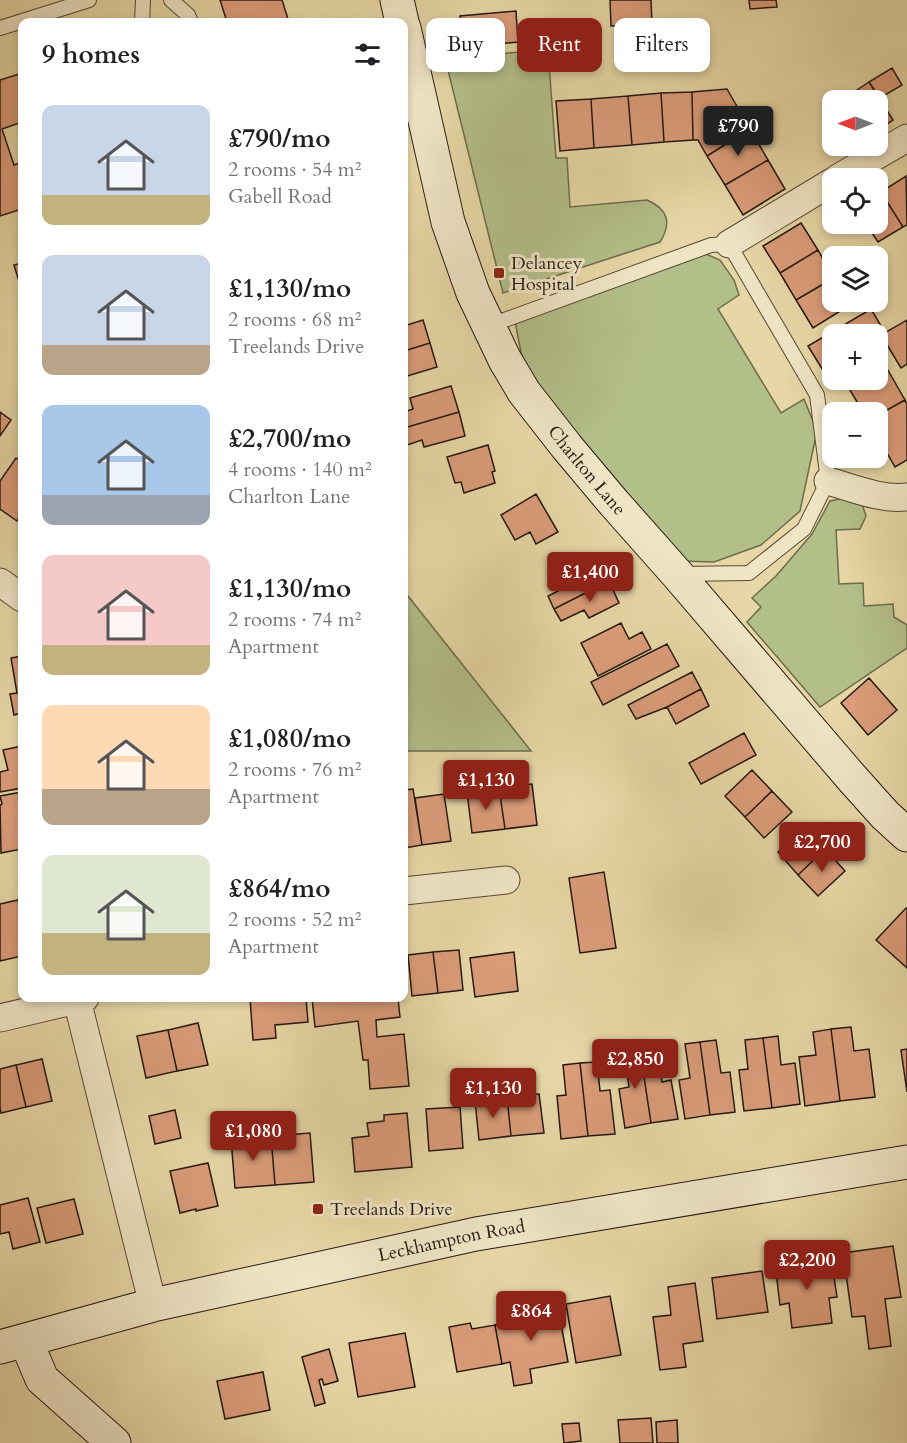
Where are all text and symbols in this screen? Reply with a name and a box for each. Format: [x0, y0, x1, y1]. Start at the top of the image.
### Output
chip: Buy [426, 18, 505, 72]
chip: Rent [517, 18, 602, 72]
chip: Filters [614, 18, 710, 72]
text: 9 homes [42, 37, 140, 72]
icon: filters [351, 38, 384, 71]
north arrow [822, 90, 888, 156]
map controls [822, 90, 888, 468]
pin: £790 [702, 106, 774, 157]
text: £790 [717, 112, 759, 139]
text: £790/mo [228, 121, 330, 156]
icon: home [90, 129, 162, 201]
text: 2 rooms · 54 m² [228, 156, 361, 183]
button: locate [822, 168, 888, 234]
text: Gabell Road [228, 183, 332, 210]
button: layers [822, 246, 888, 312]
place label: Delancey Hospital [511, 251, 583, 297]
marker: Delancey Hospital [492, 266, 506, 280]
text: £1,130/mo [228, 271, 351, 306]
icon: home [90, 279, 162, 351]
text: 2 rooms · 68 m² [228, 306, 361, 333]
button: + [822, 324, 888, 390]
text: Treelands Drive [228, 333, 364, 360]
button: − [822, 402, 888, 468]
street label: Charlton Lane [542, 420, 631, 521]
text: £2,700/mo [228, 421, 351, 456]
icon: home [90, 429, 162, 501]
text: 4 rooms · 140 m² [228, 456, 372, 483]
text: Charlton Lane [228, 483, 350, 510]
pin: £1,400 [541, 552, 639, 603]
text: £1,400 [561, 558, 619, 585]
text: £1,130/mo [228, 571, 351, 606]
icon: home [90, 579, 162, 651]
text: 2 rooms · 74 m² [228, 606, 361, 633]
text: Apartment [228, 633, 319, 660]
text: £1,080/mo [228, 721, 351, 756]
icon: home [90, 729, 162, 801]
text: 2 rooms · 76 m² [228, 756, 361, 783]
pin: £1,130 [437, 760, 535, 811]
text: £1,130 [457, 766, 515, 793]
text: Apartment [228, 783, 319, 810]
pin: £2,700 [773, 822, 871, 873]
text: £2,700 [793, 828, 851, 855]
text: £864/mo [228, 871, 330, 906]
icon: home [90, 879, 162, 951]
text: 2 rooms · 52 m² [228, 906, 361, 933]
text: Apartment [228, 933, 319, 960]
pin: £2,850 [586, 1039, 684, 1090]
text: £2,850 [606, 1045, 664, 1072]
pin: £1,130 [444, 1068, 542, 1119]
text: £1,130 [464, 1074, 522, 1101]
pin: £1,080 [204, 1111, 302, 1162]
text: £1,080 [224, 1117, 282, 1144]
place label: Treelands Drive [330, 1197, 453, 1222]
marker: Treelands Drive [311, 1202, 325, 1216]
street label: Leckhampton Road [376, 1214, 527, 1268]
pin: £2,200 [758, 1240, 856, 1291]
text: £2,200 [778, 1246, 836, 1273]
pin: £864 [495, 1291, 567, 1342]
text: £864 [510, 1297, 552, 1324]

